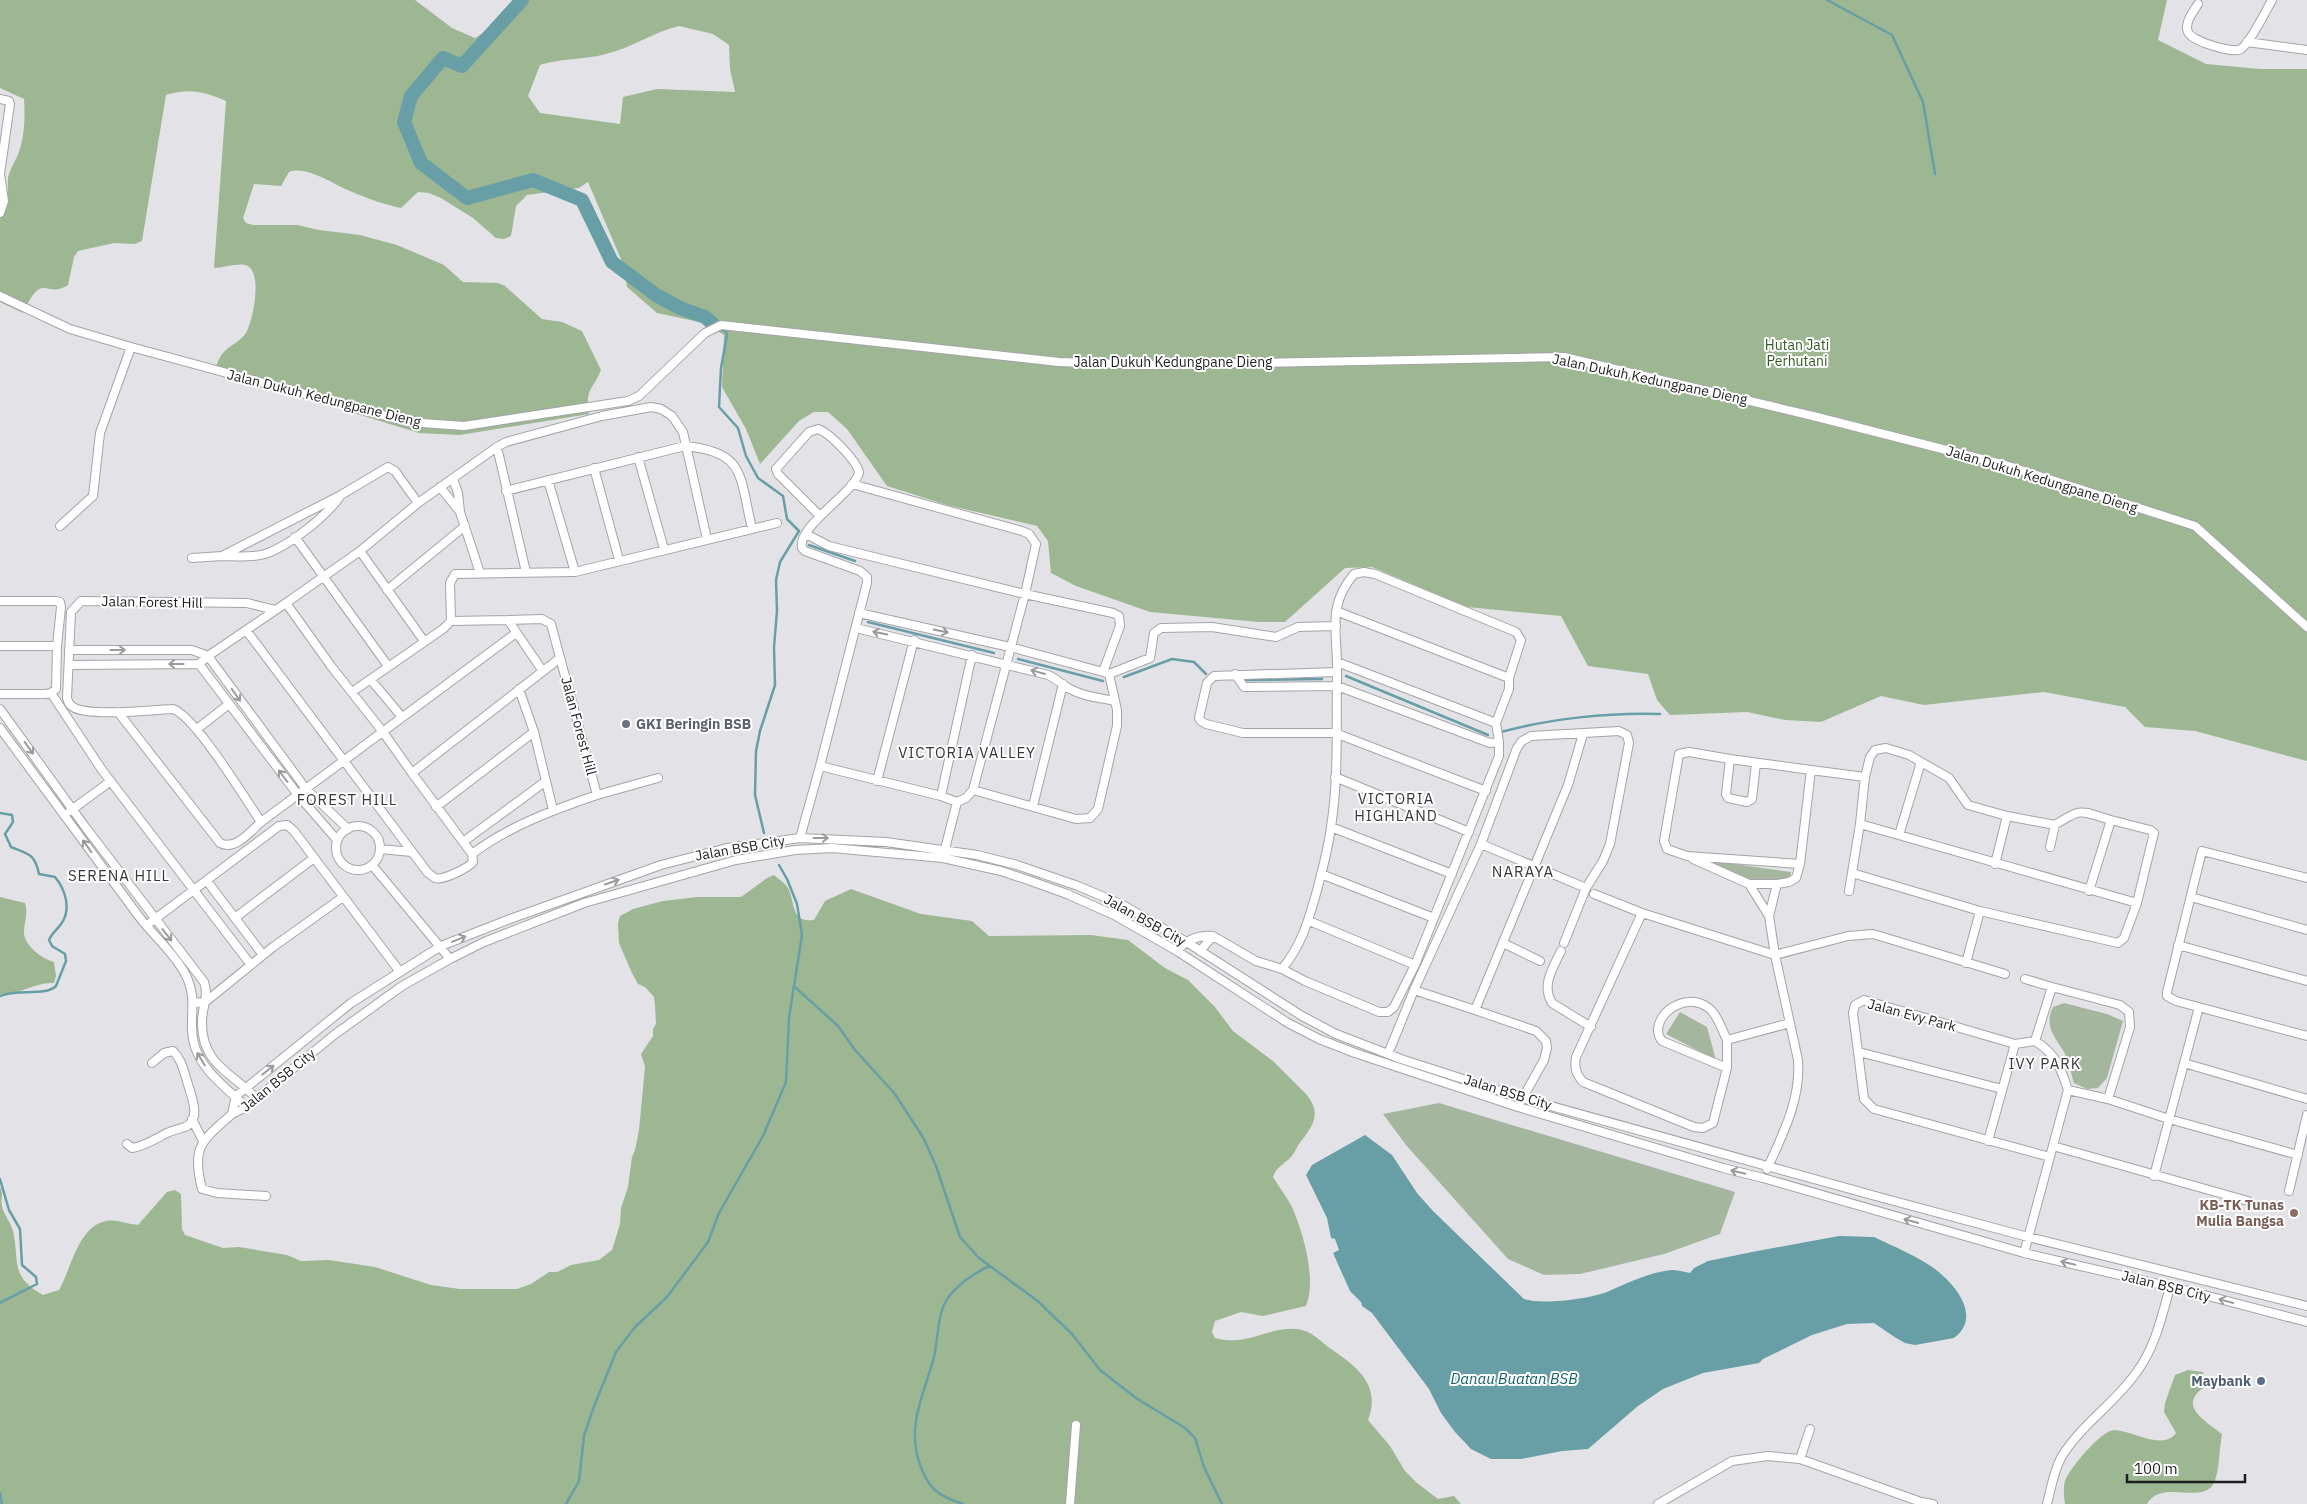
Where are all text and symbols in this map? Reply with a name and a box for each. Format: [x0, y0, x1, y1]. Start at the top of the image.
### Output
park label: Hutan Jati Perhutani [1765, 336, 1829, 370]
street label: Jalan Dukuh Kedungpane Dieng [1551, 350, 1750, 409]
street label: Jalan Dukuh Kedungpane Dieng [1073, 353, 1273, 371]
street label: Jalan Dukuh Kedungpane Dieng [225, 365, 423, 431]
street label: Jalan Dukuh Kedungpane Dieng [1944, 441, 2140, 517]
street label: Jalan Forest Hill [101, 592, 203, 612]
one-way arrow [933, 627, 949, 636]
one-way arrow [873, 628, 889, 637]
one-way arrow [109, 645, 125, 655]
one-way arrow [169, 659, 185, 669]
one-way arrow [1030, 667, 1046, 677]
street label: Jalan Forest Hill [557, 675, 601, 777]
one-way arrow [231, 688, 241, 702]
place label: GKI Beringin BSB [636, 715, 751, 733]
marker: GKI Beringin BSB [620, 718, 632, 730]
one-way arrow [24, 741, 34, 755]
district label: VICTORIA VALLEY [898, 743, 1036, 762]
one-way arrow [278, 769, 288, 783]
district label: VICTORIA HIGHLAND [1354, 789, 1438, 825]
district label: FOREST HILL [297, 790, 397, 809]
street label: Jalan BSB City [694, 831, 786, 865]
one-way arrow [812, 833, 829, 843]
one-way arrow [82, 839, 92, 853]
district label: NARAYA [1492, 862, 1554, 881]
district label: SERENA HILL [68, 866, 170, 885]
one-way arrow [603, 877, 619, 886]
street label: Jalan BSB City [1101, 890, 1189, 950]
one-way arrow [162, 928, 173, 941]
one-way arrow [451, 933, 466, 943]
street label: Jalan Evy Park [1866, 995, 1959, 1036]
street label: Jalan BSB City [237, 1044, 319, 1116]
one-way arrow [196, 1052, 206, 1066]
district label: IVY PARK [2009, 1054, 2081, 1073]
one-way arrow [262, 1064, 275, 1075]
street label: Jalan BSB City [1462, 1070, 1554, 1114]
one-way arrow [1731, 1167, 1747, 1176]
place label: KB-TK Tunas Mulia Bangsa [2196, 1196, 2284, 1230]
marker: KB-TK Tunas Mulia Bangsa [2288, 1207, 2300, 1219]
one-way arrow [1904, 1215, 1920, 1225]
one-way arrow [2060, 1258, 2076, 1267]
street label: Jalan BSB City [2120, 1266, 2212, 1306]
one-way arrow [2218, 1296, 2234, 1305]
water label: Danau Buatan BSB [1450, 1369, 1578, 1388]
place label: Maybank [2191, 1372, 2252, 1390]
marker: Maybank [2255, 1375, 2267, 1387]
scale bar [2127, 1452, 2244, 1484]
text: 100 m [2134, 1459, 2178, 1478]

